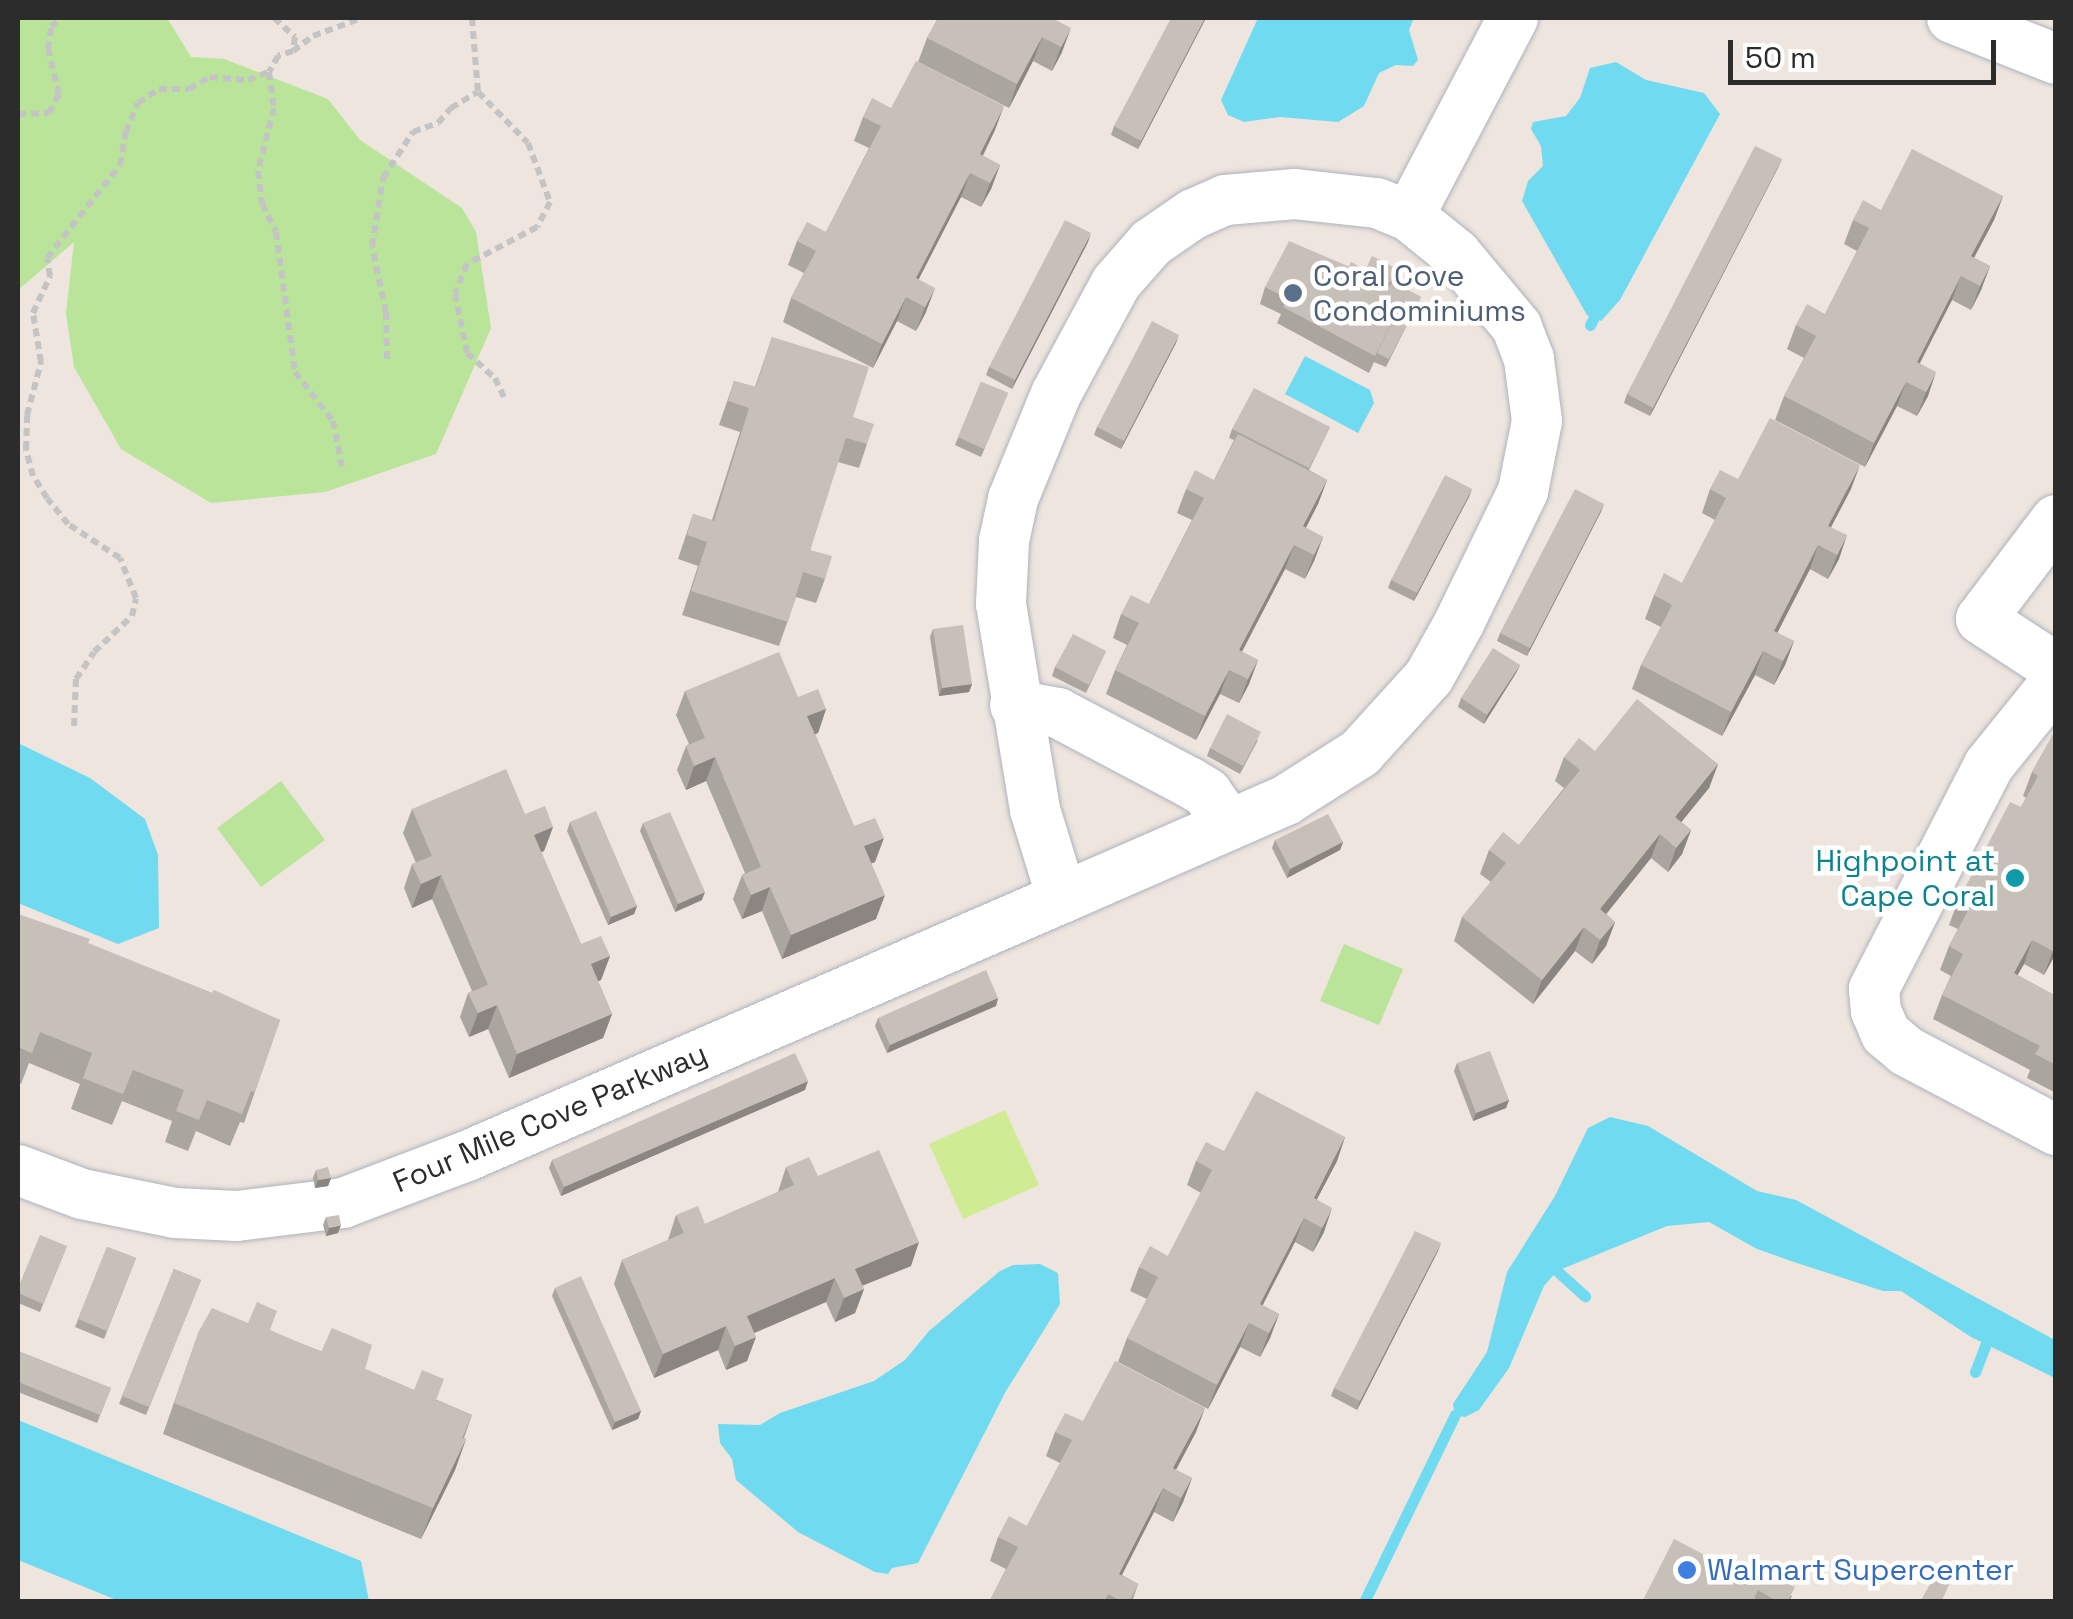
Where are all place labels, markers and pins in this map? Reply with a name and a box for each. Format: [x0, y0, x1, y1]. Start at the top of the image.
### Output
place label: Coral Cove Condominiums [1313, 258, 1526, 328]
marker: Coral Cove Condominiums [1282, 282, 1304, 304]
place label: Highpoint at Cape Coral [1816, 843, 1995, 914]
marker: Highpoint at Cape Coral [2004, 867, 2026, 889]
place label: Walmart Supercenter [1707, 1552, 2014, 1588]
marker: Walmart Supercenter [1676, 1559, 1698, 1581]

